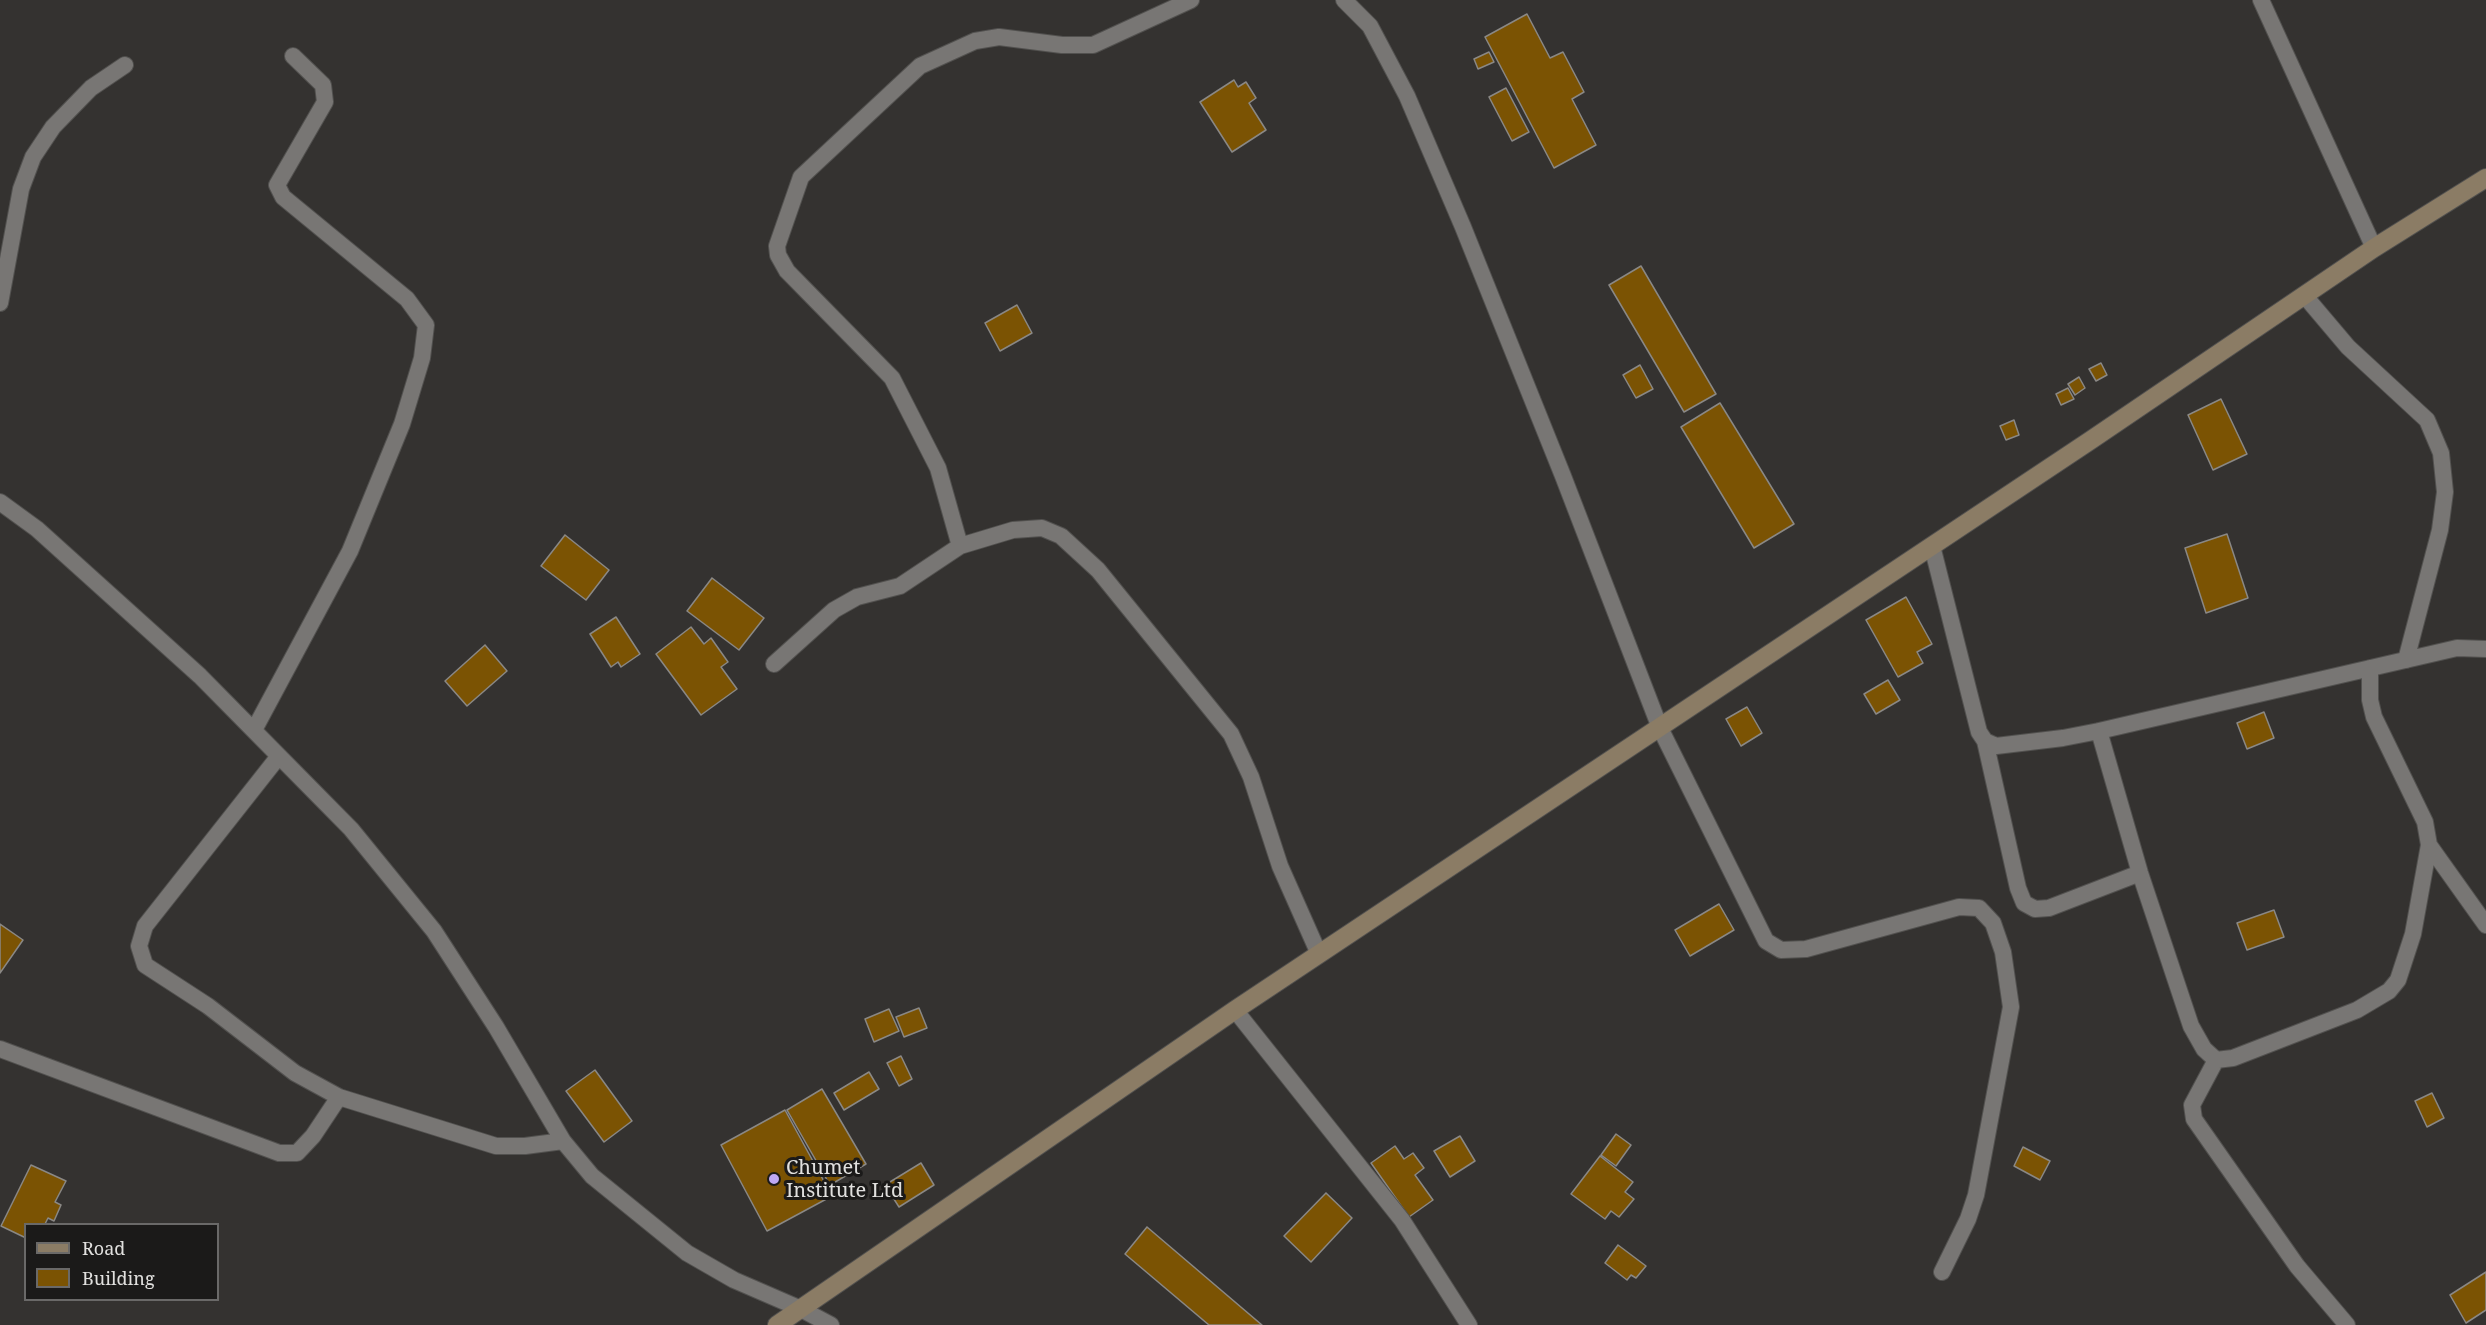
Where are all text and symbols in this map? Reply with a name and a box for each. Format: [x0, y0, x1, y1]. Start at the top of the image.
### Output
place label: Chumet Institute Ltd [786, 1156, 903, 1203]
marker: Chumet Institute Ltd [767, 1172, 781, 1186]
legend [24, 1223, 219, 1301]
text: Road [82, 1236, 125, 1260]
text: Building [82, 1266, 155, 1290]

